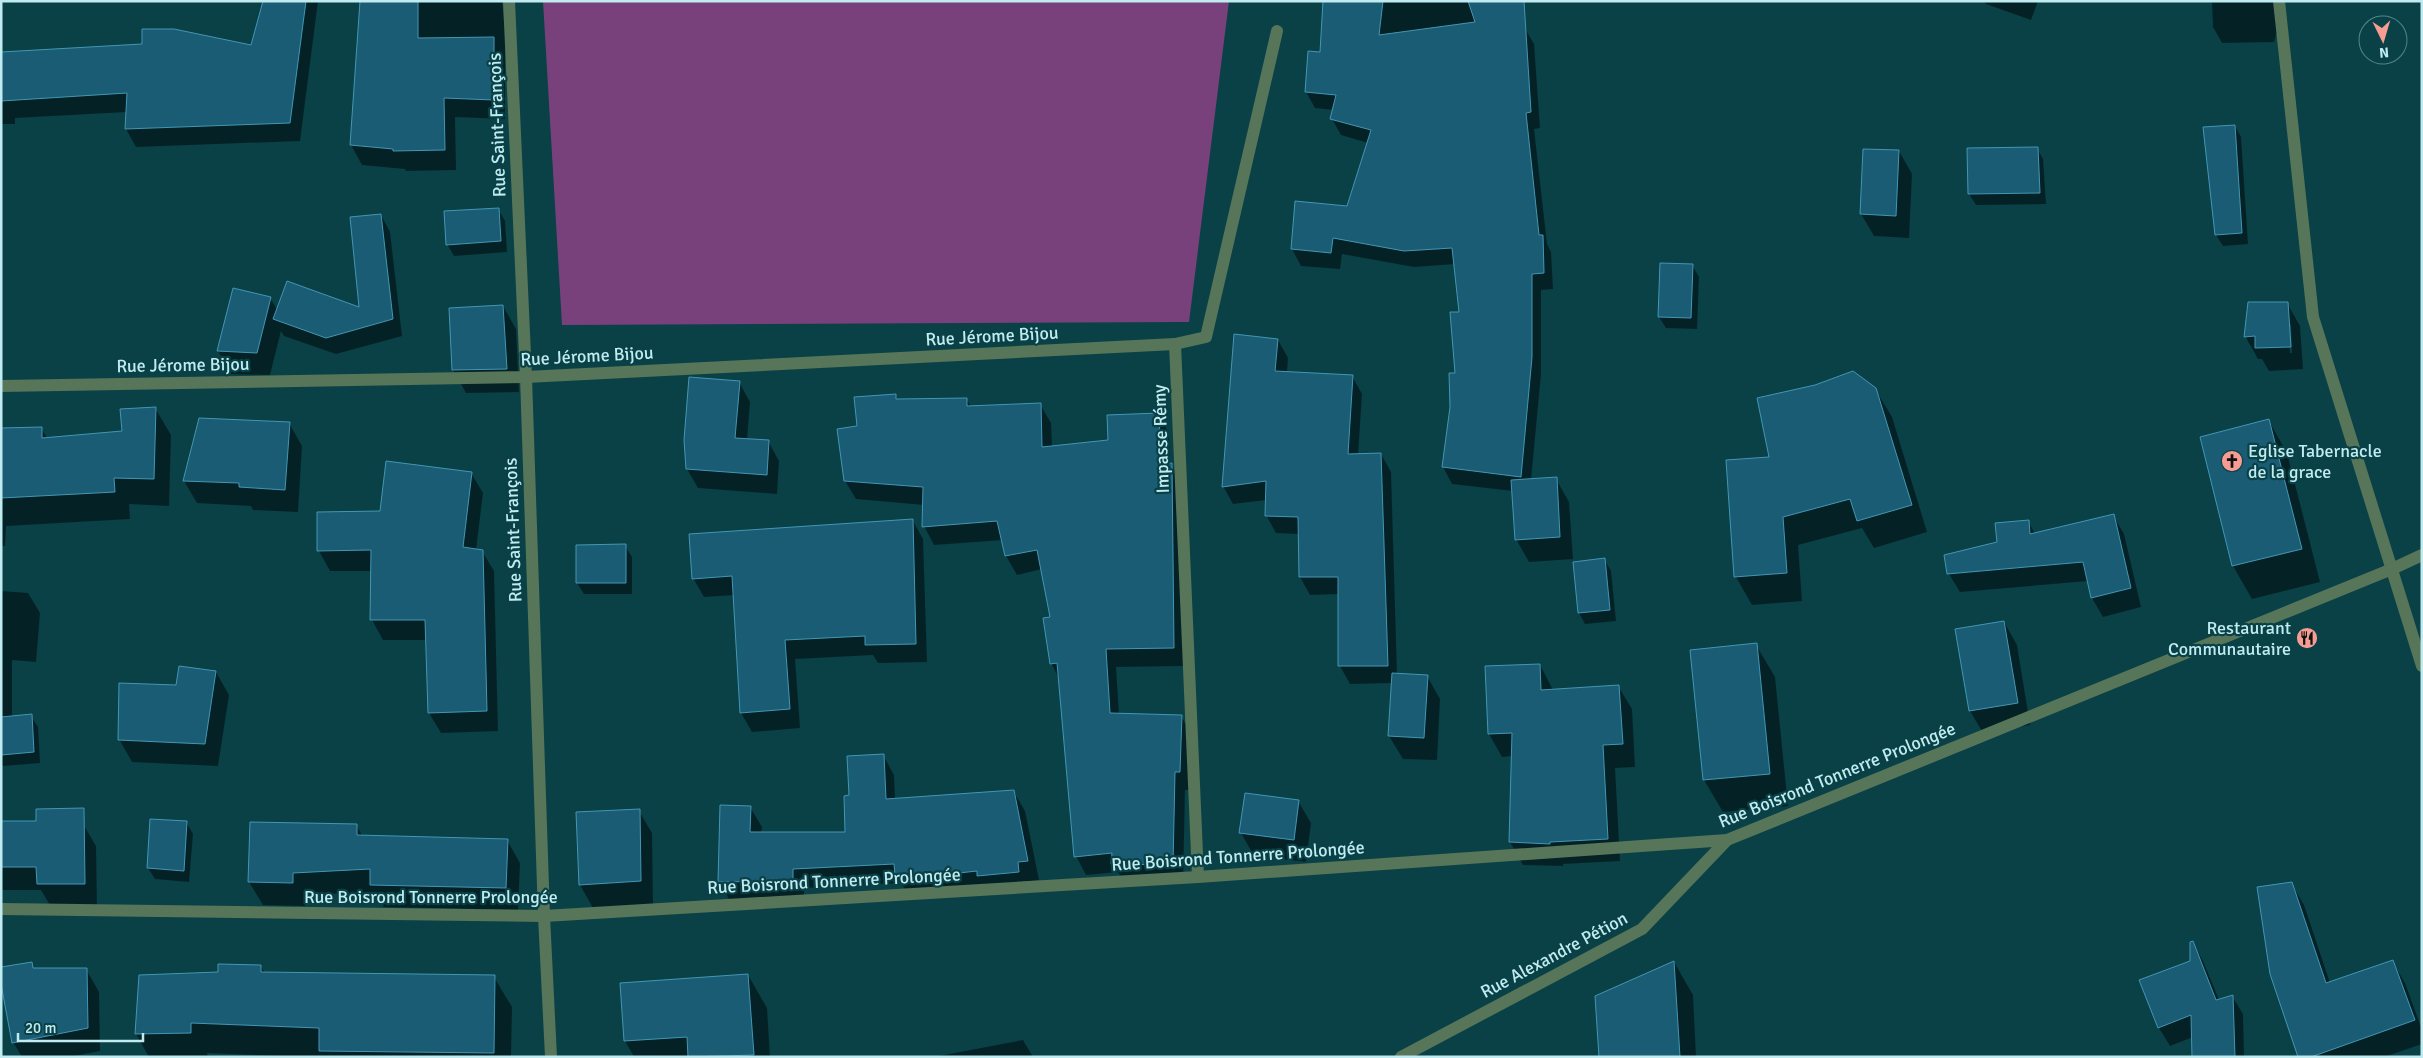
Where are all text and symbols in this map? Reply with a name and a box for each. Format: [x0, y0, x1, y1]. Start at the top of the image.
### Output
north arrow [2358, 15, 2408, 65]
text: N [2378, 44, 2390, 61]
street label: Rue Saint-François [483, 52, 511, 198]
street label: Rue Jérome Bijou [925, 322, 1059, 350]
street label: Rue Jérome Bijou [520, 342, 654, 370]
street label: Rue Jérome Bijou [116, 353, 250, 377]
street label: Impasse Rémy [1148, 384, 1174, 494]
place label: Eglise Tabernacle de la grace [2248, 440, 2382, 483]
church icon: Eglise Tabernacle de la grace [2220, 449, 2244, 473]
street label: Rue Saint-François [499, 457, 527, 603]
place label: Restaurant Communautaire [2168, 617, 2291, 660]
restaurant icon: Restaurant Communautaire [2295, 626, 2319, 650]
street label: Rue Boisrond Tonnerre Prolongée [1715, 717, 1959, 833]
street label: Rue Boisrond Tonnerre Prolongée [1111, 836, 1365, 876]
street label: Rue Boisrond Tonnerre Prolongée [707, 863, 961, 899]
street label: Rue Boisrond Tonnerre Prolongée [304, 886, 558, 908]
street label: Rue Alexandre Pétion [1477, 907, 1631, 1003]
scale bar [18, 1010, 142, 1042]
text: 20 m [25, 1019, 56, 1037]

